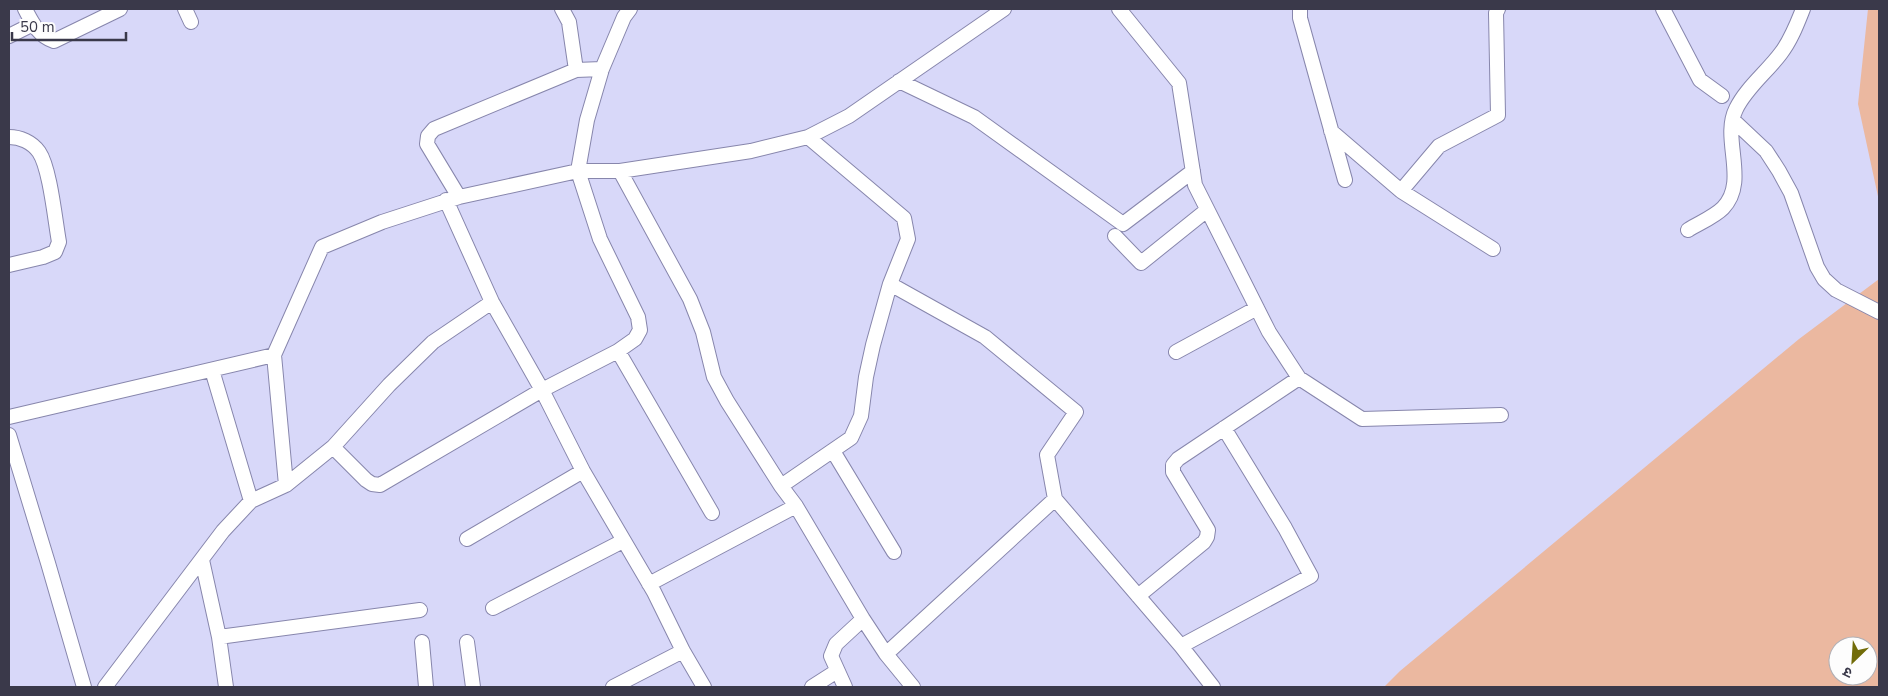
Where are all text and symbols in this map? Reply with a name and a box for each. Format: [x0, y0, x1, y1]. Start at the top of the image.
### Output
scale bar [12, 10, 126, 42]
text: 50 m [20, 17, 55, 37]
north arrow [1828, 636, 1878, 686]
text: उ [1839, 662, 1855, 683]

